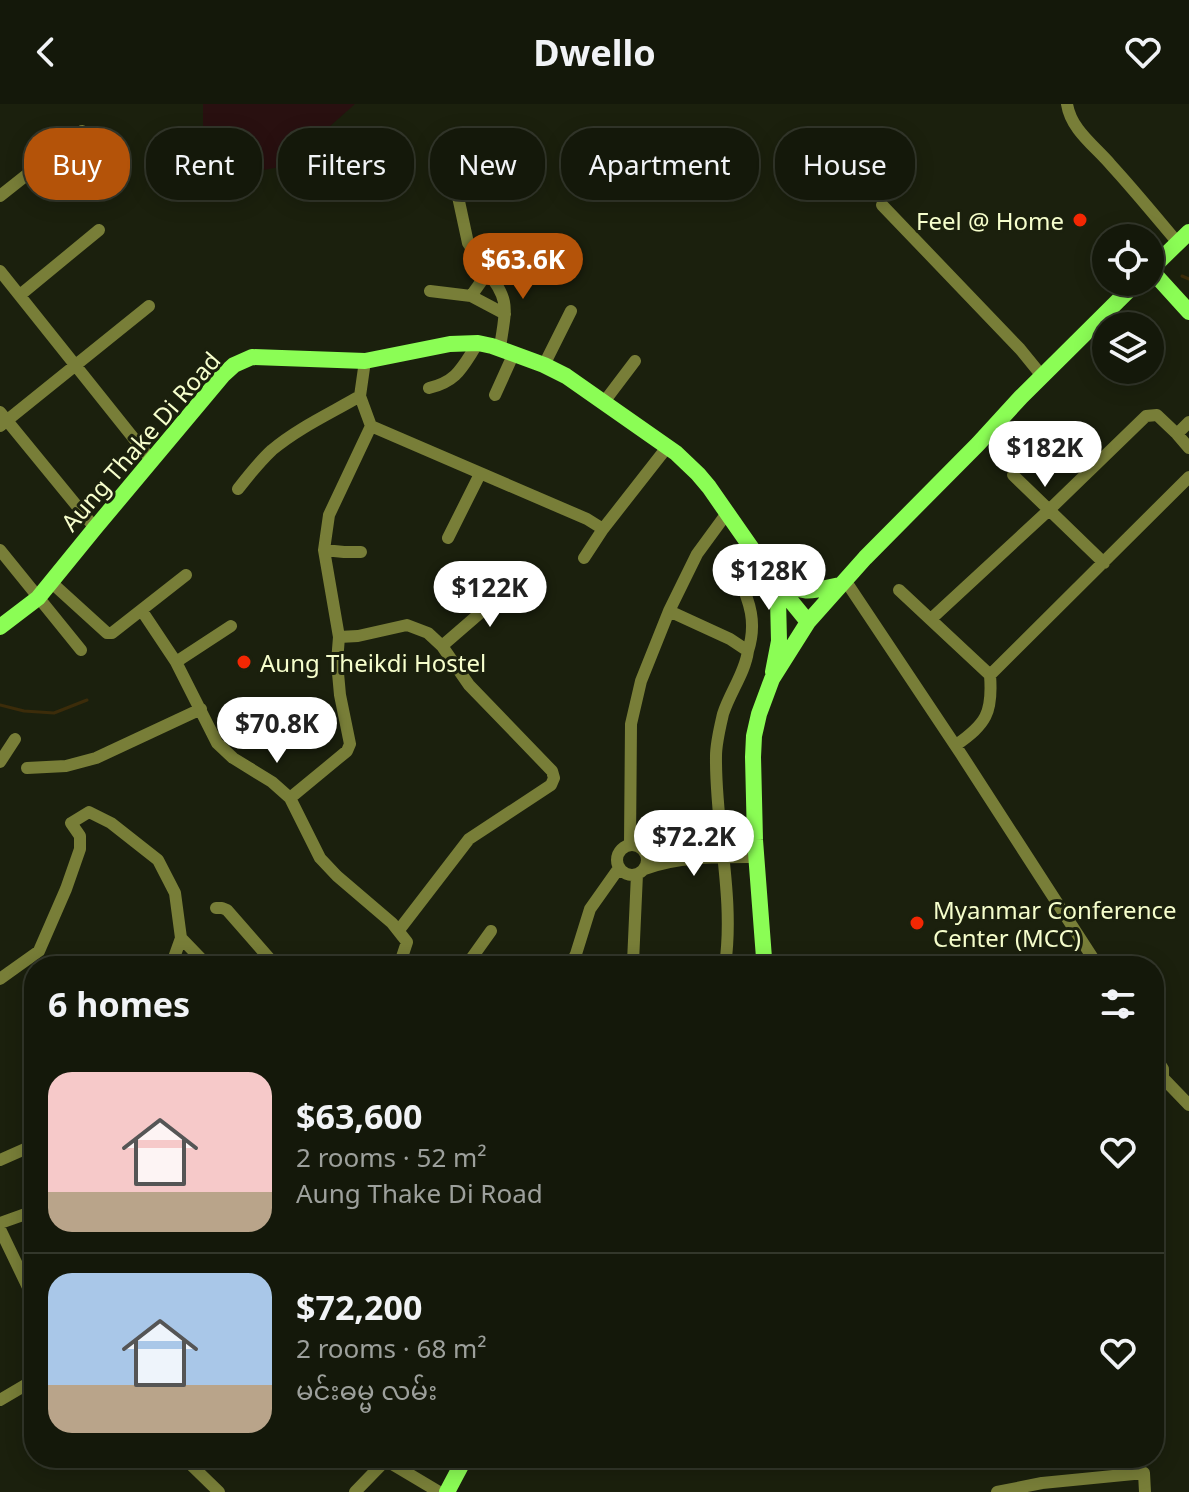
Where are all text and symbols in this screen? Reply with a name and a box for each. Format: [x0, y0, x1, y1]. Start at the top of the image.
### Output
text: Dwello [533, 28, 656, 77]
icon: back [24, 30, 68, 74]
icon: heart [1121, 30, 1165, 74]
chip: Buy [24, 128, 130, 200]
chip: Rent [146, 128, 262, 200]
chip: Filters [278, 128, 414, 200]
chip: New [430, 128, 545, 200]
chip: Apartment [561, 128, 759, 200]
chip: House [775, 128, 915, 200]
place label: Feel @ Home [916, 204, 1064, 237]
marker: Feel @ Home [1071, 211, 1089, 229]
map controls [1092, 224, 1164, 384]
button: locate [1092, 224, 1164, 296]
pin: $63.6K [458, 233, 588, 301]
text: $63.6K [481, 241, 565, 277]
button: layers [1092, 312, 1164, 384]
street label: Aung Thake Di Road [53, 344, 227, 538]
pin: $182K [989, 421, 1101, 489]
text: $182K [1007, 429, 1083, 465]
pin: $128K [713, 544, 825, 612]
text: $128K [731, 552, 807, 588]
pin: $122K [434, 561, 546, 629]
text: $122K [452, 569, 528, 605]
place label: Aung Theikdi Hostel [260, 646, 486, 679]
marker: Aung Theikdi Hostel [235, 653, 253, 671]
pin: $70.8K [212, 697, 342, 765]
text: $70.8K [235, 705, 319, 741]
pin: $72.2K [629, 810, 759, 878]
text: $72.2K [652, 818, 736, 854]
place label: Myanmar Conference Center (MCC) [933, 893, 1177, 954]
marker: Myanmar Conference Center (MCC) [908, 914, 926, 932]
text: 6 homes [48, 981, 190, 1027]
icon: filters [1096, 982, 1140, 1026]
text: $63,600 [296, 1093, 422, 1139]
icon: home [112, 1104, 208, 1200]
icon: heart [1096, 1130, 1140, 1174]
text: 2 rooms · 52 m² [296, 1139, 486, 1175]
text: Aung Thake Di Road [296, 1175, 543, 1211]
text: $72,200 [296, 1284, 422, 1330]
icon: home [112, 1305, 208, 1401]
text: 2 rooms · 68 m² [296, 1330, 486, 1366]
icon: heart [1096, 1331, 1140, 1375]
text: မင်းဓမ္မ လမ်း [296, 1372, 437, 1408]

